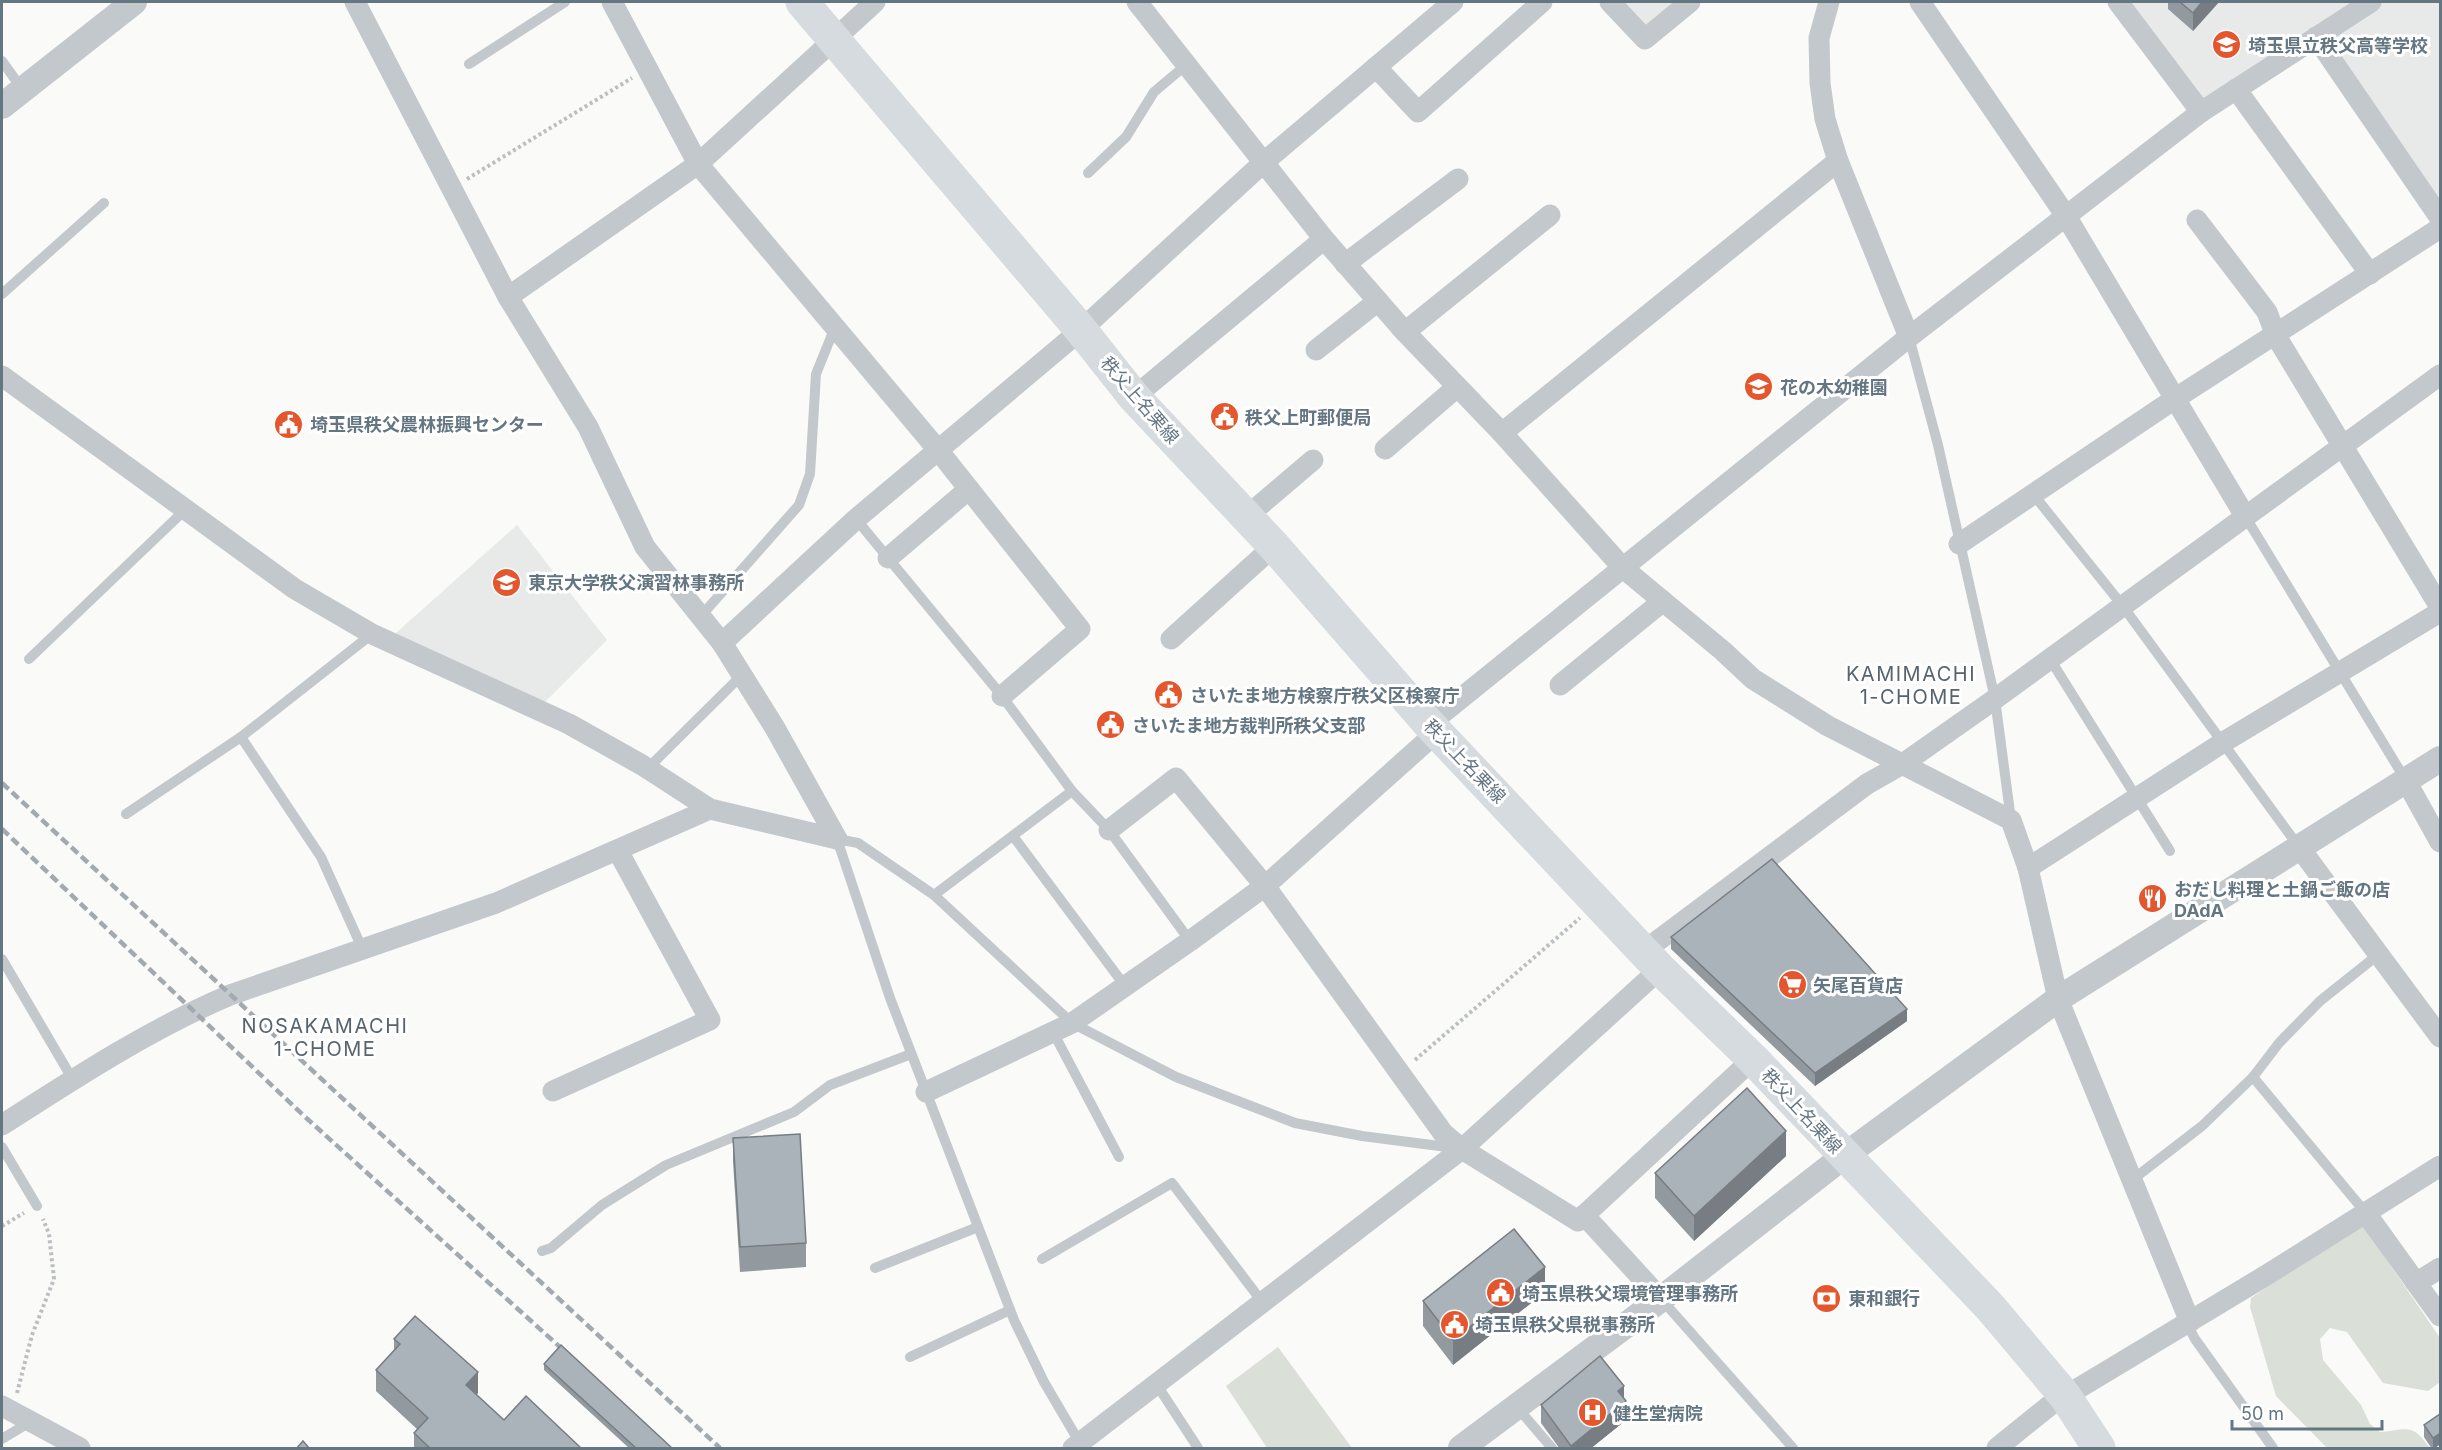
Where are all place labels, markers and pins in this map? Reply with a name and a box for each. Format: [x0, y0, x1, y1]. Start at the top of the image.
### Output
school or university icon: 埼玉県立秩父高等学校 [2211, 29, 2243, 61]
place label: 埼玉県立秩父高等学校 [2248, 35, 2428, 56]
school or university icon: 花の木幼稚園 [1743, 371, 1775, 403]
place label: 花の木幼稚園 [1780, 377, 1888, 398]
public building icon: 秩父上町郵便局 [1208, 401, 1240, 433]
place label: 秩父上町郵便局 [1245, 407, 1371, 428]
public building icon: 埼玉県秩父農林振興センター [273, 408, 305, 440]
place label: 埼玉県秩父農林振興センター [310, 414, 544, 435]
school or university icon: 東京大学秩父演習林事務所 [491, 566, 523, 598]
place label: 東京大学秩父演習林事務所 [528, 572, 744, 593]
public building icon: さいたま地方検察庁秩父区検察庁 [1153, 679, 1185, 711]
place label: さいたま地方検察庁秩父区検察庁 [1190, 685, 1459, 706]
public building icon: さいたま地方裁判所秩父支部 [1095, 709, 1127, 741]
place label: さいたま地方裁判所秩父支部 [1132, 715, 1365, 736]
place label: おだし料理と土鍋ご飯の店 DAdA [2174, 879, 2390, 921]
restaurant icon: おだし料理と土鍋ご飯の店 DAdA [2137, 883, 2169, 915]
supermarket icon: 矢尾百貨店 [1776, 969, 1808, 1001]
place label: 矢尾百貨店 [1813, 975, 1903, 996]
public building icon: 埼玉県秩父環境管理事務所 [1485, 1277, 1517, 1309]
bank icon: 東和銀行 [1811, 1282, 1843, 1314]
place label: 埼玉県秩父環境管理事務所 [1522, 1283, 1738, 1304]
place label: 東和銀行 [1848, 1288, 1920, 1309]
public building icon: 埼玉県秩父県税事務所 [1438, 1308, 1470, 1340]
place label: 埼玉県秩父県税事務所 [1475, 1314, 1655, 1335]
hospital icon: 健生堂病院 [1576, 1397, 1608, 1429]
place label: 健生堂病院 [1613, 1403, 1703, 1424]

